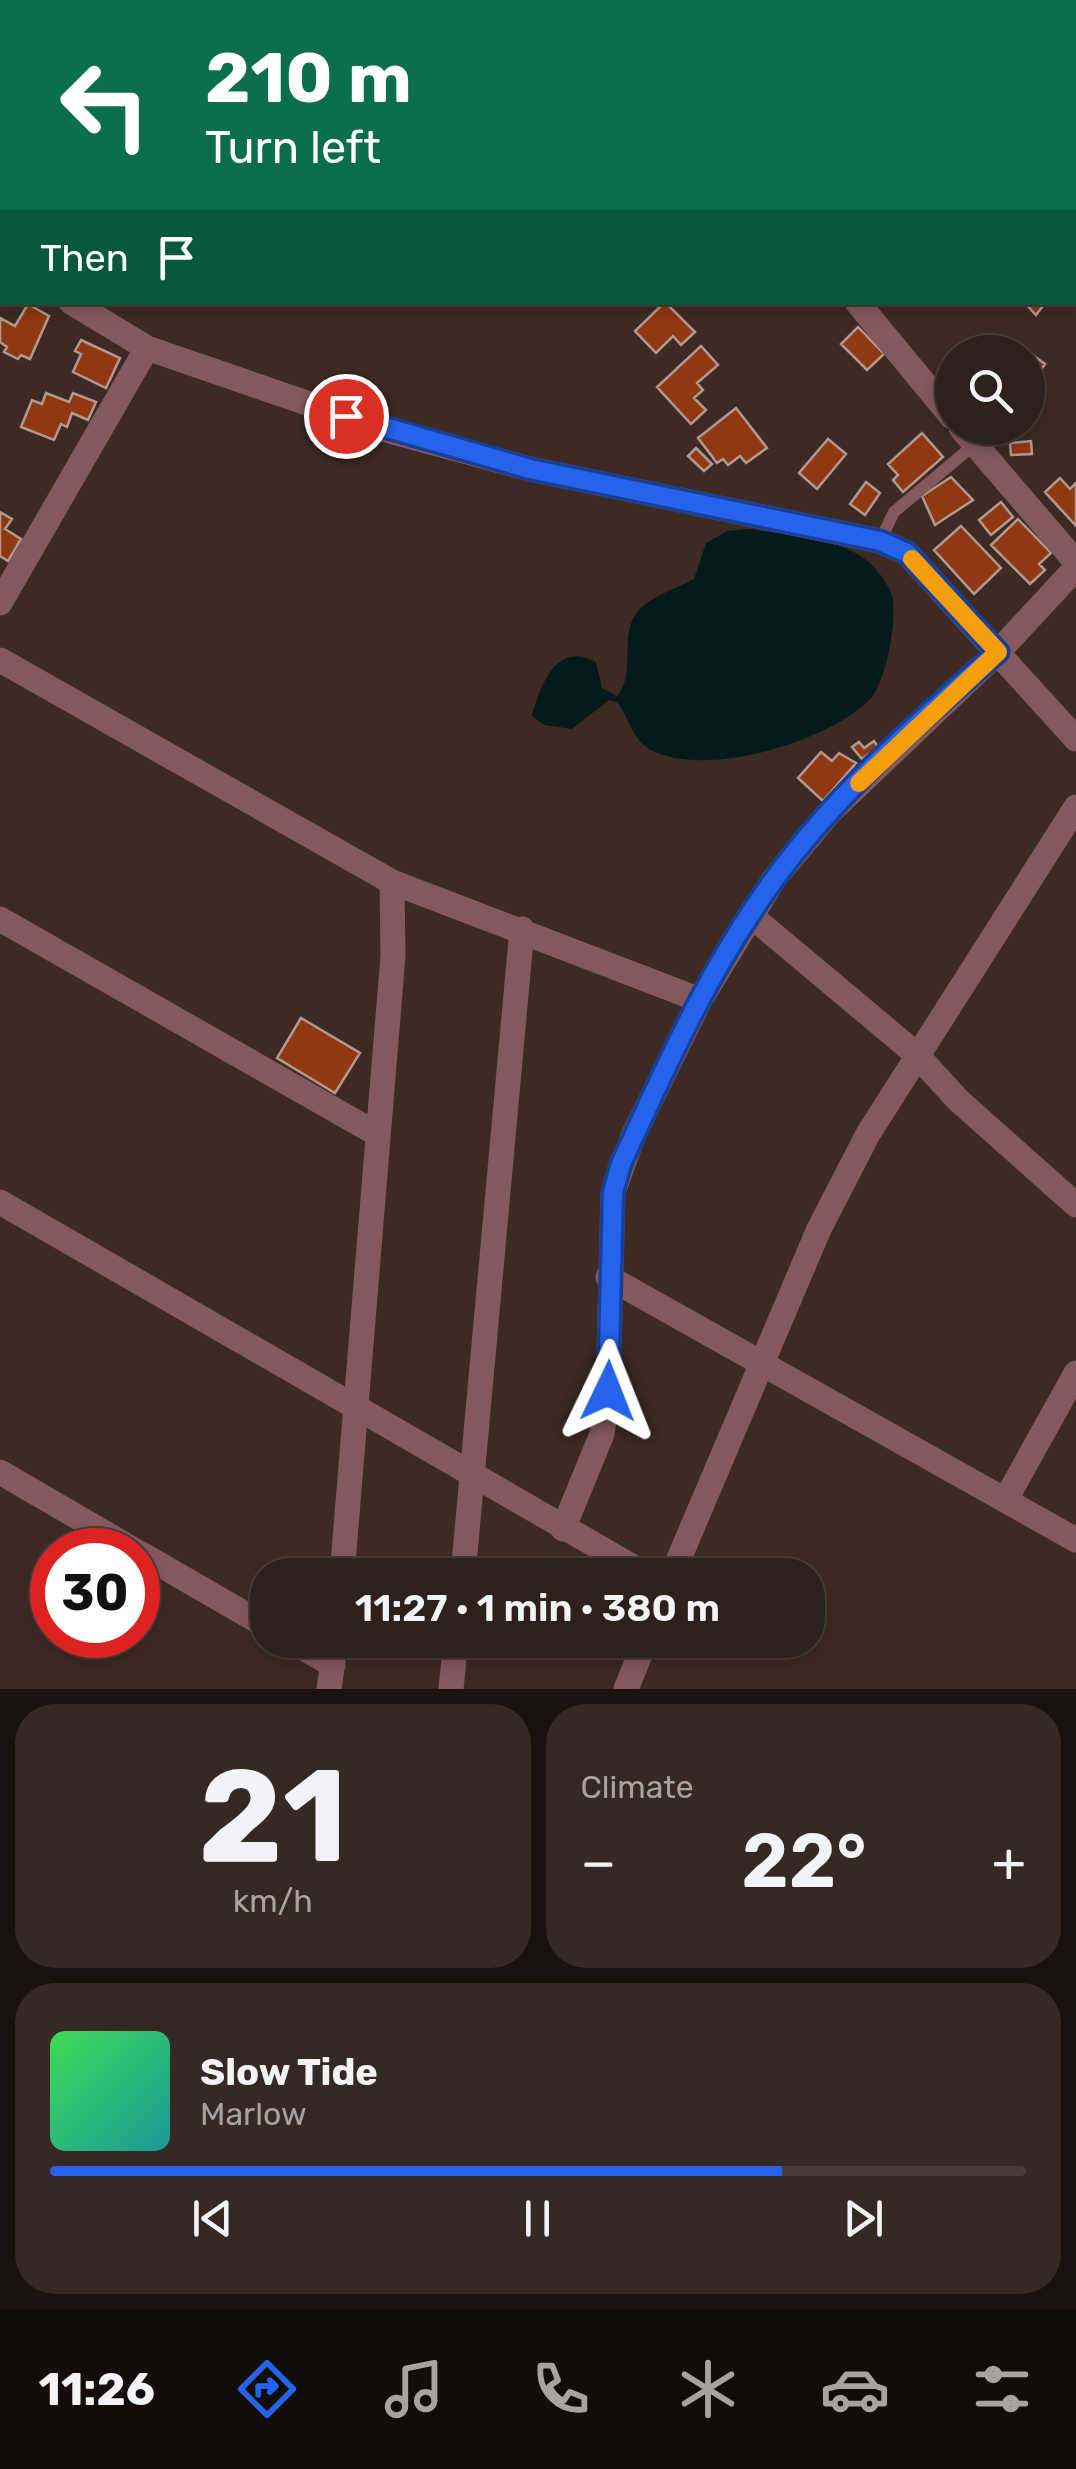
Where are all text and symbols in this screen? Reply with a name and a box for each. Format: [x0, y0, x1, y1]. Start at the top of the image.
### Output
text: 210 m [205, 37, 412, 120]
icon: left [40, 40, 170, 170]
text: Turn left [205, 121, 381, 174]
icon: arrive [149, 230, 204, 285]
text: Then [40, 235, 129, 281]
map controls [935, 335, 1045, 445]
button: search [935, 335, 1045, 445]
pin [304, 374, 389, 459]
icon: arrive [319, 389, 374, 444]
position arrow [556, 1339, 660, 1443]
speed limit sign: 30 [30, 1528, 160, 1658]
text: 11:27 · 1 min · 380 m [355, 1585, 720, 1631]
text: 21 [198, 1739, 347, 1894]
text: Climate [581, 1768, 694, 1806]
text: 22° [741, 1817, 867, 1906]
text: − [581, 1830, 616, 1895]
text: + [992, 1830, 1026, 1895]
text: km/h [233, 1882, 313, 1920]
text: Slow Tide [200, 2049, 378, 2095]
text: Marlow [200, 2095, 307, 2133]
icon: previous [185, 2191, 240, 2246]
icon: pause [510, 2191, 565, 2246]
icon: next [836, 2191, 891, 2246]
icon: directions [232, 2354, 302, 2424]
icon: music [379, 2354, 449, 2424]
icon: phone [526, 2354, 596, 2424]
icon: climate [673, 2354, 743, 2424]
icon: car [820, 2354, 890, 2424]
icon: filters [967, 2354, 1037, 2424]
text: 11:26 [39, 2363, 155, 2416]

